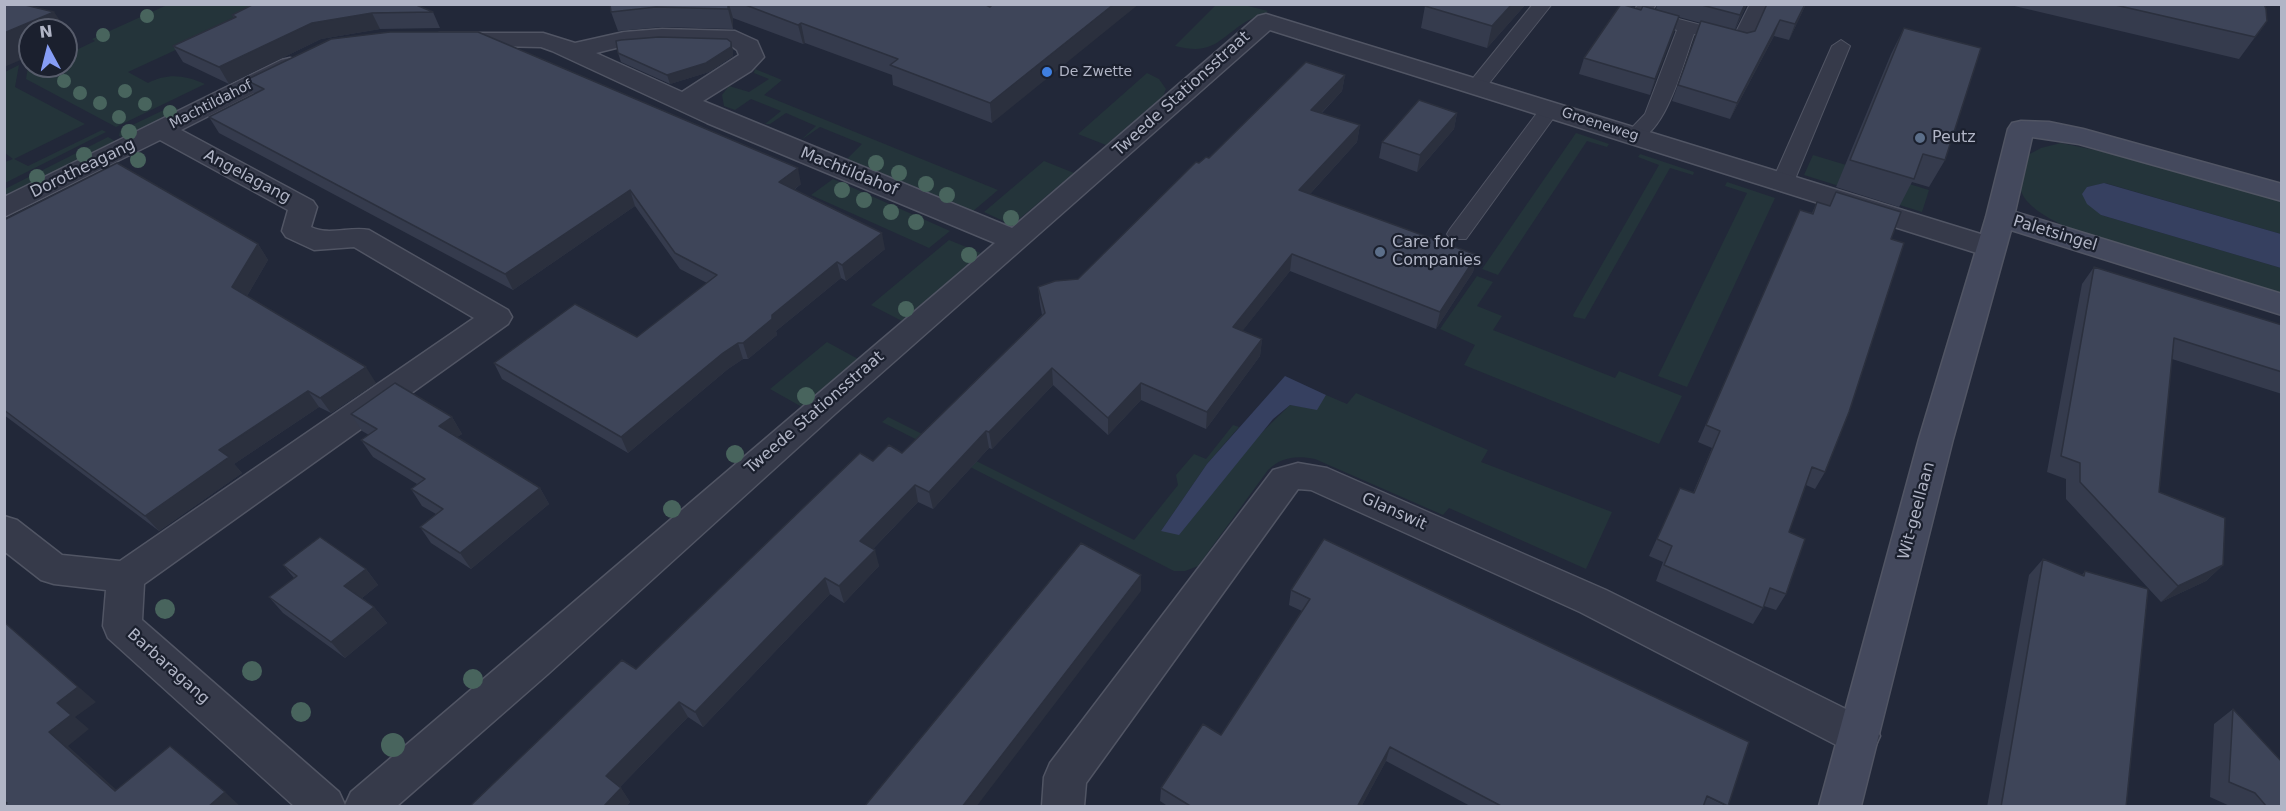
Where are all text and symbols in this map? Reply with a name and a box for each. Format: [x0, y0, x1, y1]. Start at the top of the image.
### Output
north arrow [18, 18, 78, 78]
text: N [38, 21, 54, 42]
street label: Tweede Stationsstraat [1110, 28, 1254, 160]
place label: De Zwette [1059, 64, 1132, 80]
marker: De Zwette [1040, 65, 1054, 79]
street label: Machtildahof [167, 77, 255, 133]
street label: Groeneweg [1559, 105, 1641, 145]
place label: Peutz [1932, 128, 1976, 148]
marker: Peutz [1913, 131, 1927, 145]
street label: Dorotheagang [27, 135, 139, 203]
street label: Machtildahof [798, 144, 900, 200]
street label: Angelagang [200, 146, 294, 208]
street label: Paletsingel [2011, 212, 2099, 256]
place label: Care for Companies [1392, 233, 1481, 271]
marker: Care for Companies [1373, 245, 1387, 259]
street label: Tweede Stationsstraat [742, 348, 888, 478]
street label: Wit-geellaan [1895, 460, 1939, 562]
street label: Glanswit [1359, 489, 1429, 535]
street label: Barbaragang [123, 625, 213, 709]

